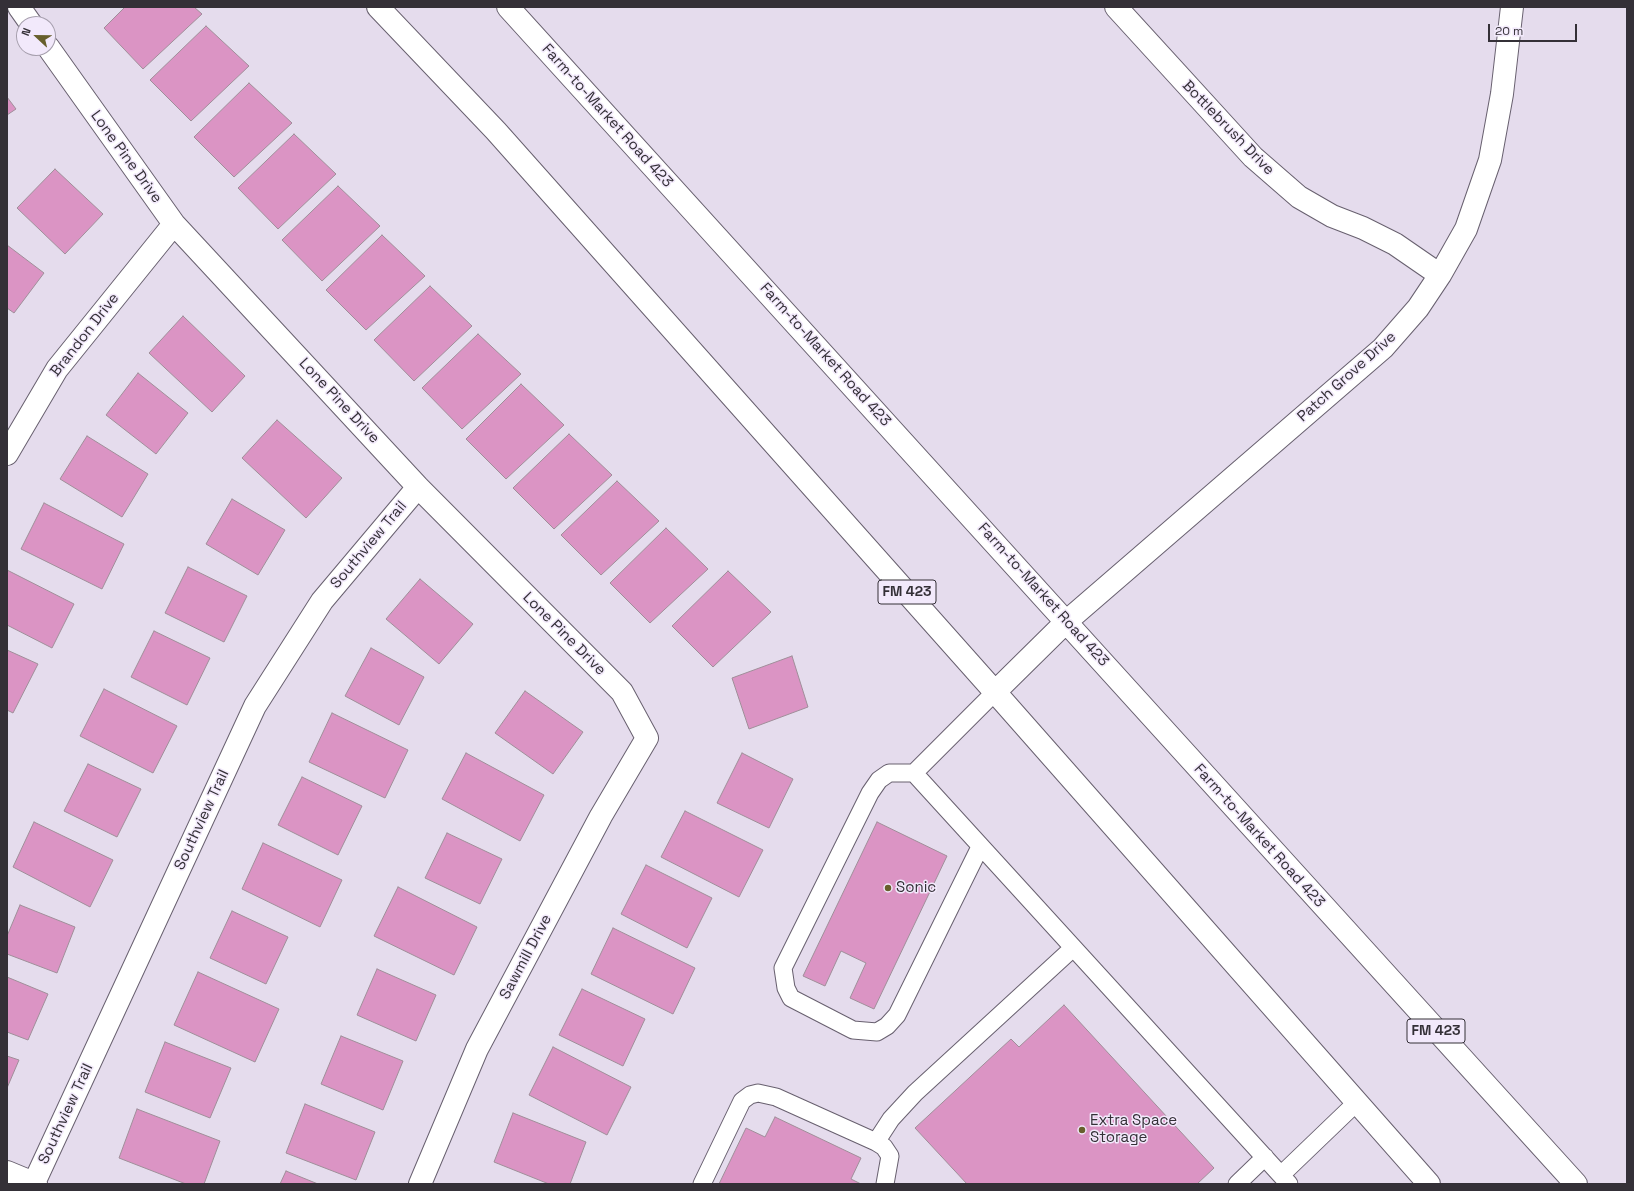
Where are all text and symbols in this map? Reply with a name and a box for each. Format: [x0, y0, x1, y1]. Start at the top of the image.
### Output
north arrow [16, 16, 56, 56]
scale bar [1490, 16, 1579, 42]
text: 20 m [1495, 23, 1523, 39]
text: N [18, 26, 34, 38]
street label: Farm-to-Market Road 423 [538, 41, 676, 191]
street label: Bottlebrush Drive [1178, 77, 1278, 179]
street label: Lone Pine Drive [86, 107, 166, 207]
street label: Farm-to-Market Road 423 [756, 280, 894, 430]
street label: Brandon Drive [47, 290, 123, 380]
street label: Patch Grove Drive [1294, 328, 1400, 426]
street label: Lone Pine Drive [295, 355, 383, 447]
street label: Southview Trail [327, 497, 411, 593]
street label: Farm-to-Market Road 423 [974, 520, 1112, 670]
road number: FM 423 [878, 580, 936, 604]
street label: Lone Pine Drive [519, 589, 609, 679]
street label: Farm-to-Market Road 423 [1190, 761, 1328, 911]
street label: Southview Trail [171, 767, 233, 873]
place label: Sonic [896, 879, 936, 897]
marker: Sonic [883, 883, 893, 893]
street label: Sawmill Drive [496, 912, 556, 1002]
road number: FM 423 [1407, 1019, 1465, 1043]
street label: Southview Trail [35, 1061, 97, 1167]
place label: Extra Space Storage [1090, 1112, 1177, 1147]
marker: Extra Space Storage [1077, 1125, 1087, 1135]

